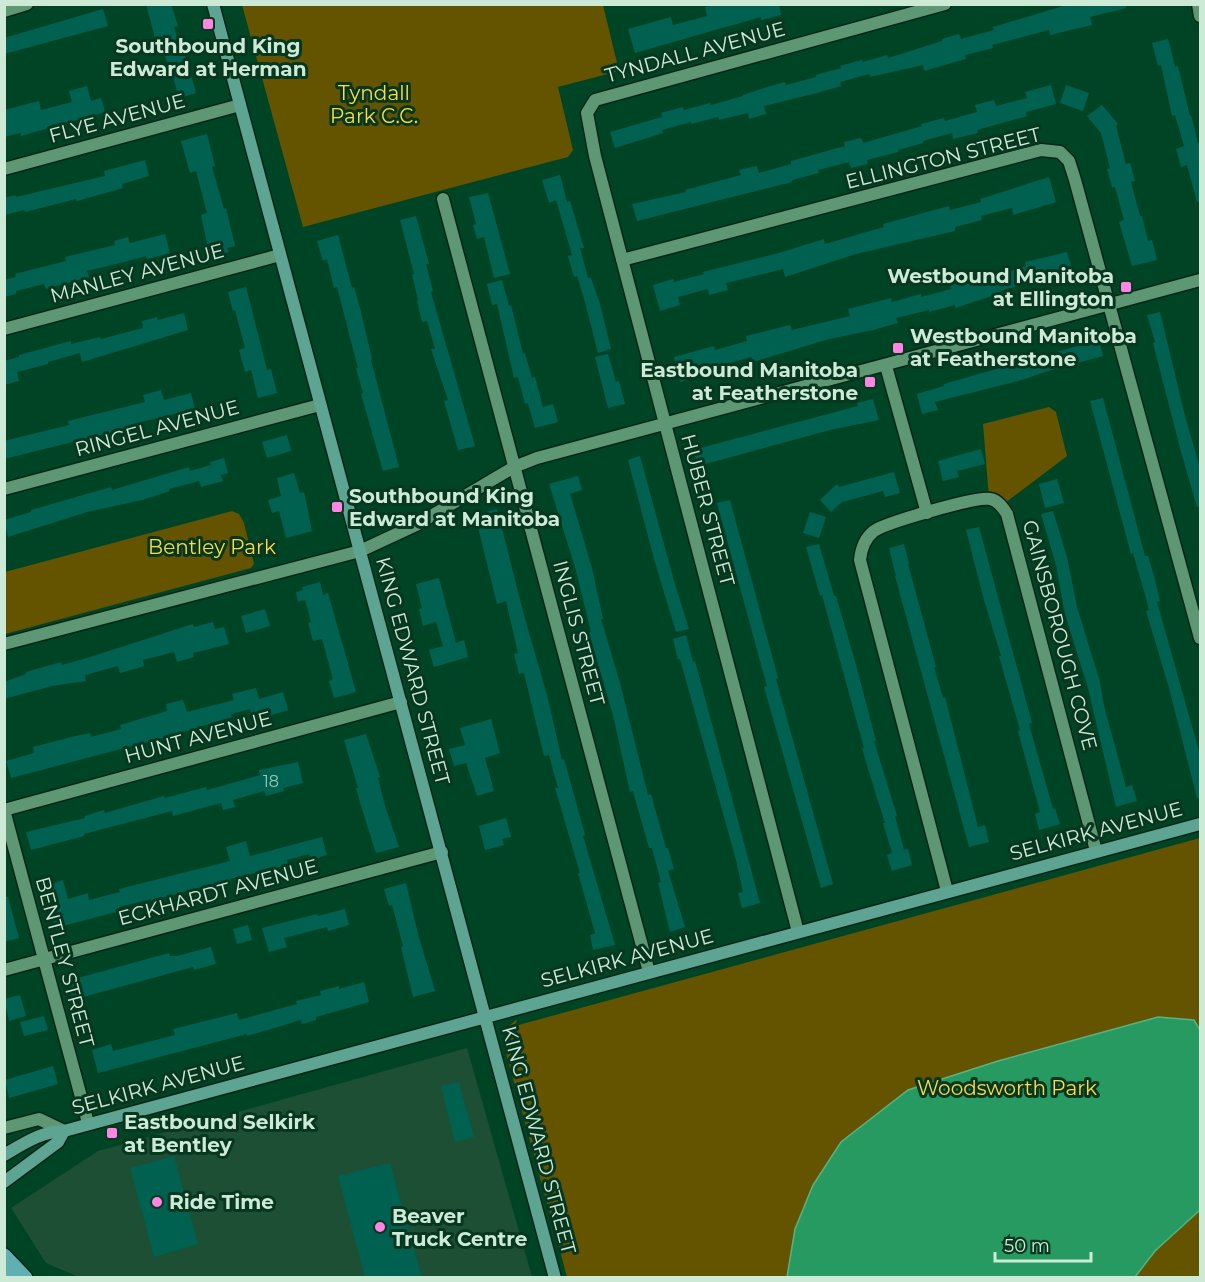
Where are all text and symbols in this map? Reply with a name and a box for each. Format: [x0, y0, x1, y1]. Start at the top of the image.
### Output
street label: TYNDALL AVENUE [602, 16, 788, 88]
marker: Southbound King Edward at Herman [201, 17, 215, 31]
place label: Southbound King Edward at Herman [110, 34, 306, 81]
park label: Tyndall Park C.C. [330, 81, 418, 128]
street label: FLYE AVENUE [46, 88, 188, 148]
street label: ELLINGTON STREET [843, 122, 1044, 194]
street label: MANLEY AVENUE [48, 238, 226, 308]
place label: Westbound Manitoba at Ellington [887, 264, 1114, 311]
marker: Westbound Manitoba at Ellington [1119, 280, 1133, 294]
place label: Westbound Manitoba at Featherstone [910, 324, 1137, 371]
marker: Westbound Manitoba at Featherstone [891, 341, 905, 355]
place label: Eastbound Manitoba at Featherstone [640, 358, 858, 405]
marker: Eastbound Manitoba at Featherstone [863, 375, 877, 389]
street label: RINGEL AVENUE [72, 395, 242, 461]
street label: HUBER STREET [676, 431, 740, 589]
place label: Southbound King Edward at Manitoba [349, 484, 560, 531]
marker: Southbound King Edward at Manitoba [330, 500, 344, 514]
street label: GAINSBOROUGH COVE [1018, 517, 1102, 753]
park label: Bentley Park [148, 535, 276, 559]
street label: KING EDWARD STREET [371, 554, 455, 788]
street label: INGLIS STREET [548, 558, 610, 709]
street label: HUNT AVENUE [122, 706, 274, 768]
house number: 18 [263, 772, 279, 791]
street label: SELKIRK AVENUE [1007, 796, 1185, 866]
street label: ECKHARDT AVENUE [115, 854, 321, 930]
street label: BENTLEY STREET [31, 874, 99, 1050]
street label: SELKIRK AVENUE [538, 923, 716, 993]
street label: KING EDWARD STREET [497, 1023, 581, 1257]
street label: SELKIRK AVENUE [69, 1050, 247, 1120]
park label: Woodsworth Park [917, 1076, 1097, 1100]
place label: Eastbound Selkirk at Bentley [124, 1110, 316, 1157]
marker: Eastbound Selkirk at Bentley [105, 1126, 119, 1140]
place label: Ride Time [169, 1190, 274, 1214]
marker: Ride Time [150, 1195, 164, 1209]
place label: Beaver Truck Centre [392, 1204, 527, 1251]
marker: Beaver Truck Centre [373, 1220, 387, 1234]
scale bar [995, 1225, 1091, 1263]
text: 50 m [1004, 1235, 1050, 1257]

